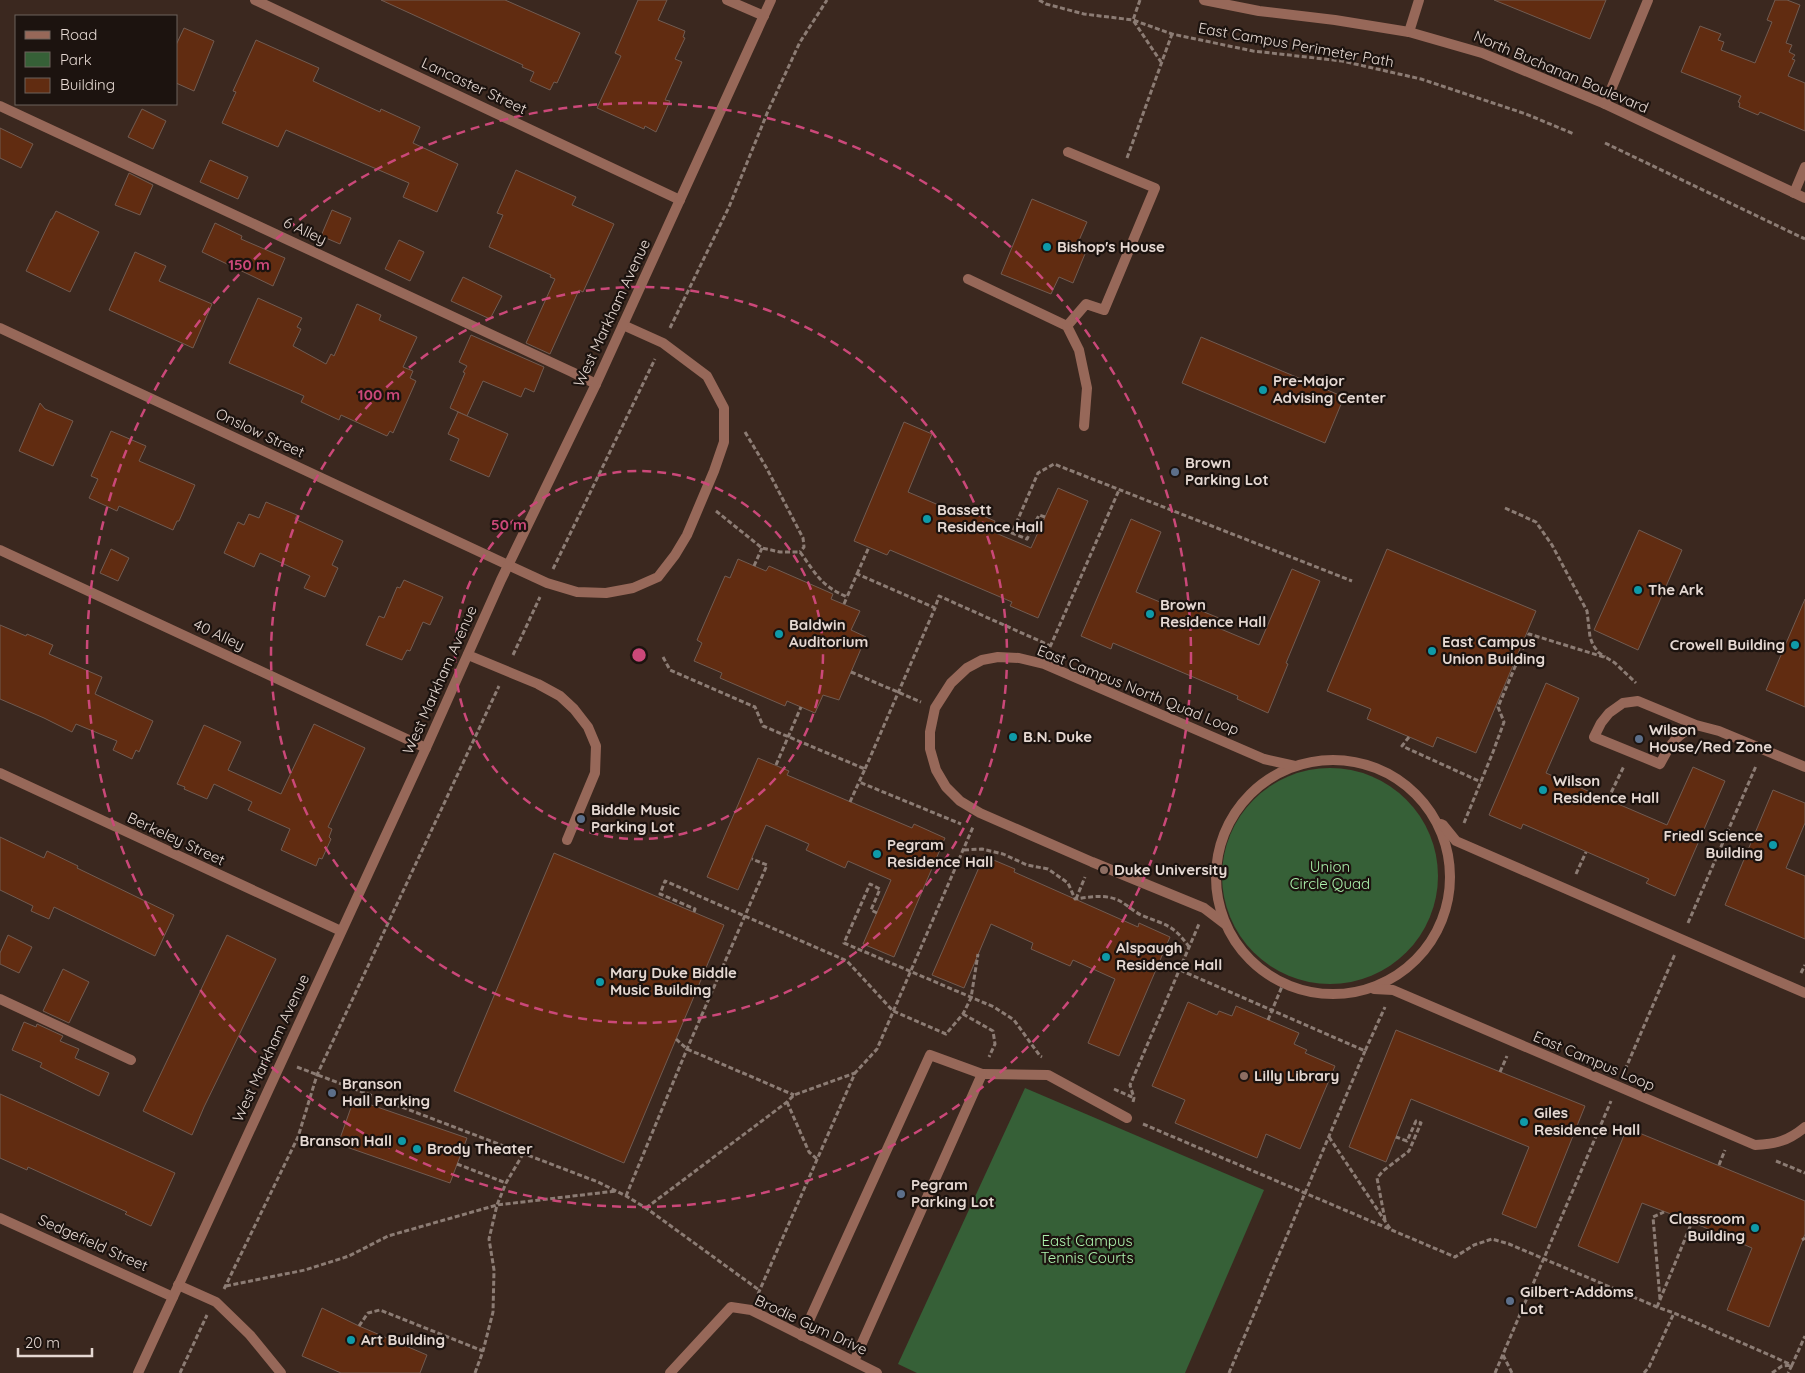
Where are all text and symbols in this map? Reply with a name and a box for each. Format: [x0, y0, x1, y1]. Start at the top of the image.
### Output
legend [15, 15, 178, 105]
street label: East Campus Perimeter Path [1197, 18, 1395, 71]
text: Road [60, 25, 97, 44]
street label: North Buchanan Boulevard [1471, 26, 1652, 117]
text: Park [60, 50, 92, 69]
street label: Lancaster Street [419, 53, 530, 118]
text: Building [60, 75, 115, 94]
street label: 6 Alley [281, 212, 330, 249]
street label: West Markham Avenue [569, 236, 654, 390]
place label: Bishop's House [1057, 237, 1165, 256]
marker: Bishop's House [1041, 241, 1053, 253]
text: 150 m [228, 255, 270, 274]
place label: Pre-Major Advising Center [1273, 371, 1387, 407]
marker: Pre-Major Advising Center [1257, 384, 1269, 396]
text: 100 m [358, 385, 400, 404]
street label: Onslow Street [213, 404, 308, 461]
place label: Brown Parking Lot [1185, 453, 1269, 489]
marker: Brown Parking Lot [1169, 466, 1181, 478]
place label: Bassett Residence Hall [937, 500, 1043, 536]
marker: Bassett Residence Hall [921, 513, 933, 525]
text: 50 m [491, 515, 527, 534]
place label: The Ark [1648, 580, 1704, 599]
marker: The Ark [1632, 584, 1644, 596]
place label: Brown Residence Hall [1160, 595, 1266, 631]
street label: West Markham Avenue [398, 602, 481, 757]
marker: Brown Residence Hall [1144, 608, 1156, 620]
street label: 40 Alley [191, 614, 248, 655]
place label: Baldwin Auditorium [789, 615, 868, 651]
marker: Baldwin Auditorium [773, 628, 785, 640]
place label: East Campus Union Building [1442, 632, 1545, 668]
place label: Crowell Building [1670, 635, 1785, 654]
marker: Crowell Building [1789, 639, 1801, 651]
street label: East Campus North Quad Loop [1034, 640, 1242, 739]
marker: East Campus Union Building [1426, 645, 1438, 657]
centre of rings [630, 646, 648, 664]
place label: Wilson House/Red Zone [1649, 720, 1772, 756]
place label: B.N. Duke [1023, 727, 1092, 746]
marker: B.N. Duke [1007, 731, 1019, 743]
marker: Wilson House/Red Zone [1633, 733, 1645, 745]
place label: Wilson Residence Hall [1553, 771, 1659, 807]
marker: Wilson Residence Hall [1537, 784, 1549, 796]
place label: Biddle Music Parking Lot [591, 800, 680, 836]
street label: Berkeley Street [124, 808, 228, 869]
marker: Biddle Music Parking Lot [575, 813, 587, 825]
place label: Friedl Science Building [1663, 826, 1763, 862]
place label: Pegram Residence Hall [887, 835, 993, 871]
marker: Friedl Science Building [1767, 839, 1779, 851]
marker: Pegram Residence Hall [871, 848, 883, 860]
park label: Union Circle Quad [1290, 857, 1370, 893]
place label: Duke University [1114, 860, 1227, 879]
marker: Duke University [1098, 864, 1110, 876]
place label: Alspaugh Residence Hall [1116, 938, 1222, 974]
marker: Alspaugh Residence Hall [1100, 951, 1112, 963]
place label: Mary Duke Biddle Music Building [610, 963, 737, 999]
street label: West Markham Avenue [228, 971, 313, 1125]
marker: Mary Duke Biddle Music Building [594, 976, 606, 988]
street label: East Campus Loop [1530, 1026, 1658, 1095]
place label: Lilly Library [1254, 1066, 1339, 1085]
marker: Lilly Library [1238, 1070, 1250, 1082]
place label: Branson Hall Parking [342, 1074, 430, 1110]
marker: Branson Hall Parking [326, 1087, 338, 1099]
place label: Giles Residence Hall [1534, 1103, 1640, 1139]
marker: Giles Residence Hall [1518, 1116, 1530, 1128]
place label: Branson Hall [299, 1131, 392, 1150]
marker: Branson Hall [396, 1135, 408, 1147]
place label: Brody Theater [427, 1139, 533, 1158]
marker: Brody Theater [411, 1143, 423, 1155]
place label: Pegram Parking Lot [911, 1175, 995, 1211]
marker: Pegram Parking Lot [895, 1188, 907, 1200]
place label: Classroom Building [1669, 1209, 1745, 1245]
street label: Sedgefield Street [35, 1210, 151, 1275]
marker: Classroom Building [1749, 1222, 1761, 1234]
park label: East Campus Tennis Courts [1040, 1231, 1134, 1267]
place label: Gilbert-Addoms Lot [1520, 1282, 1634, 1318]
street label: Brodie Gym Drive [752, 1290, 870, 1359]
marker: Gilbert-Addoms Lot [1504, 1295, 1516, 1307]
scale bar [18, 1326, 91, 1358]
place label: Art Building [361, 1330, 445, 1349]
text: 20 m [25, 1333, 60, 1352]
marker: Art Building [345, 1334, 357, 1346]

